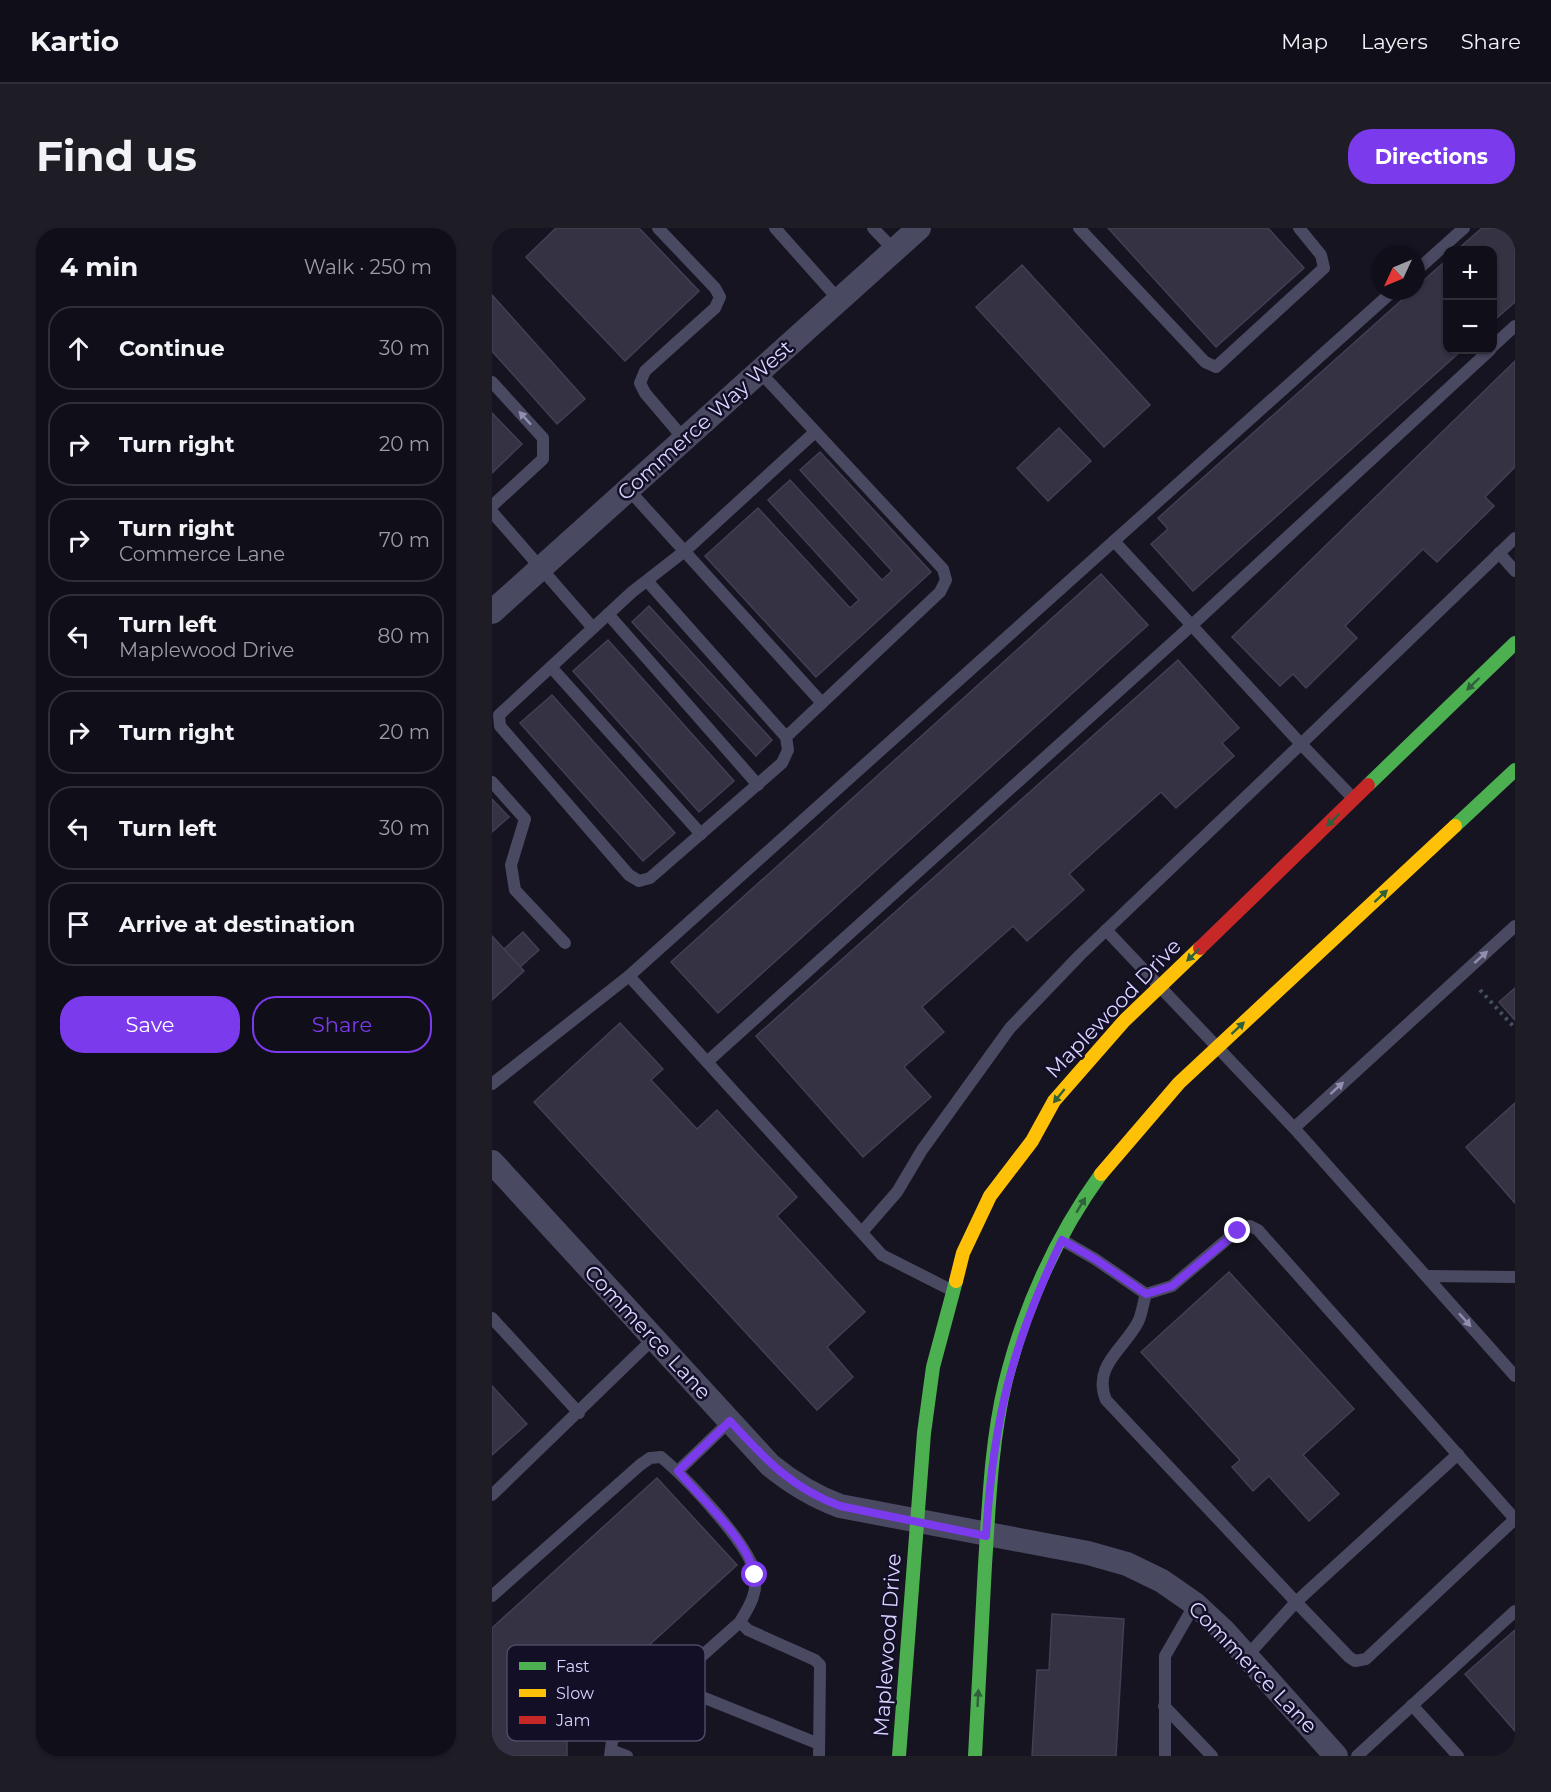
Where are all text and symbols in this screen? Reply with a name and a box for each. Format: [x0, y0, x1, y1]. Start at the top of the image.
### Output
text: Kartio [30, 24, 119, 58]
text: Map [1281, 29, 1328, 54]
text: Layers [1361, 29, 1428, 54]
text: Share [1461, 29, 1521, 54]
button: Directions [1348, 129, 1515, 184]
text: Find us [36, 130, 197, 182]
north arrow [1371, 246, 1425, 300]
map controls [1443, 246, 1497, 354]
button: + [1443, 246, 1497, 300]
text: 4 min [60, 251, 138, 283]
text: Walk · 250 m [304, 255, 432, 279]
button: − [1443, 300, 1497, 354]
icon: ahead [62, 332, 95, 365]
text: Continue [119, 335, 225, 362]
street label: Commerce Way West [612, 335, 798, 505]
text: 30 m [379, 336, 430, 360]
one-way arrow [519, 411, 532, 426]
icon: right [62, 428, 95, 461]
text: Turn right [119, 431, 234, 458]
text: 20 m [379, 432, 430, 456]
text: Turn right [119, 515, 234, 542]
icon: right [62, 524, 95, 557]
text: 70 m [379, 528, 430, 552]
text: Commerce Lane [119, 542, 285, 566]
text: Turn left [119, 611, 217, 638]
icon: left [62, 620, 95, 653]
text: 80 m [378, 624, 430, 648]
text: Maplewood Drive [119, 638, 294, 662]
one-way arrow [1466, 677, 1481, 691]
icon: right [62, 716, 95, 749]
text: Turn right [119, 719, 234, 746]
text: 20 m [379, 720, 430, 744]
icon: left [62, 812, 95, 845]
one-way arrow [1327, 812, 1341, 826]
text: Turn left [119, 815, 217, 842]
text: 30 m [379, 816, 430, 840]
one-way arrow [1373, 890, 1388, 903]
icon: arrive [62, 908, 95, 941]
text: Arrive at destination [119, 911, 355, 938]
street label: Maplewood Drive [1040, 933, 1186, 1083]
one-way arrow [1185, 948, 1200, 962]
one-way arrow [1473, 951, 1488, 964]
button: Save [60, 996, 240, 1053]
button: Share [252, 996, 432, 1053]
one-way arrow [1230, 1021, 1245, 1035]
one-way arrow [1329, 1082, 1344, 1095]
one-way arrow [1052, 1088, 1065, 1104]
one-way arrow [1076, 1197, 1087, 1213]
route end [1224, 1217, 1250, 1243]
street label: Commerce Lane [579, 1260, 717, 1404]
one-way arrow [1458, 1312, 1471, 1327]
street label: Maplewood Drive [868, 1552, 906, 1738]
route start [741, 1561, 767, 1587]
street label: Commerce Lane [1183, 1596, 1323, 1738]
legend [507, 1645, 705, 1741]
text: Fast [556, 1657, 590, 1676]
text: Slow [556, 1684, 594, 1703]
one-way arrow [973, 1688, 982, 1707]
text: Jam [555, 1711, 590, 1730]

